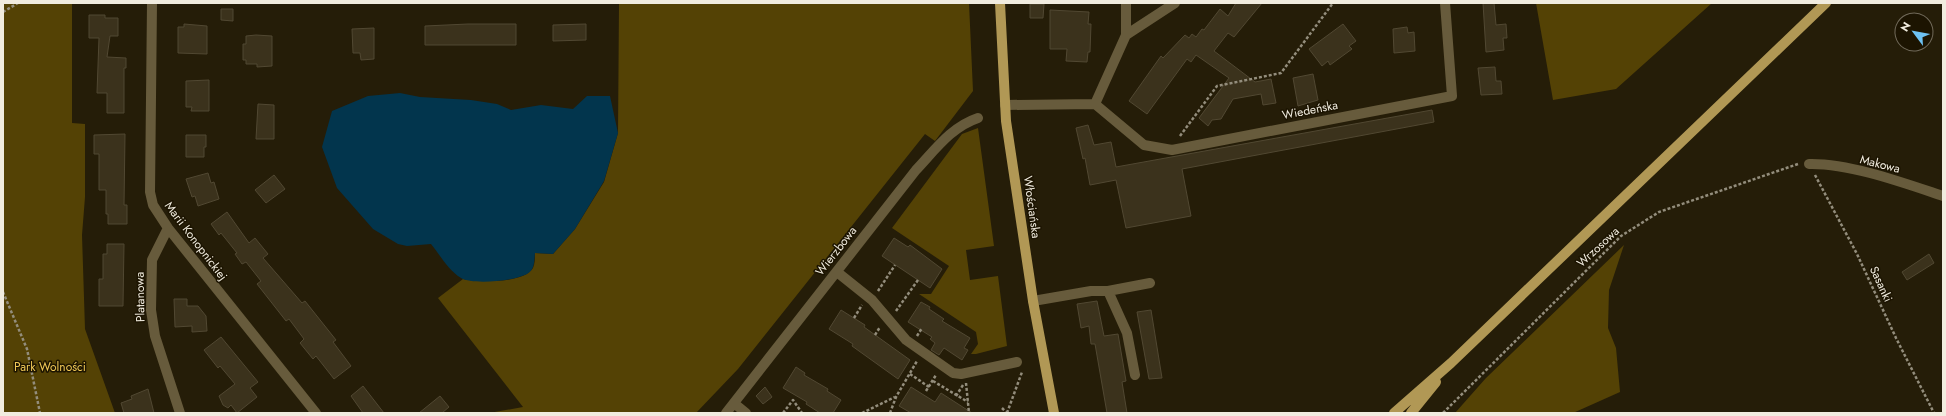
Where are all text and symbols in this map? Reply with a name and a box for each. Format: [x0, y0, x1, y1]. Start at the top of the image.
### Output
north arrow [1894, 12, 1934, 52]
text: N [1896, 19, 1915, 35]
street label: Wiedeńska [1281, 96, 1340, 124]
street label: Makowa [1858, 150, 1902, 178]
street label: Włościańska [1019, 175, 1045, 240]
street label: Marii Konopnickiej [160, 198, 232, 284]
street label: Wierzbowa [811, 222, 861, 280]
street label: Wrzosowa [1573, 222, 1624, 272]
street label: Sasanki [1865, 263, 1897, 305]
street label: Platanowa [131, 271, 149, 322]
park label: Park Wolności [14, 358, 86, 376]

